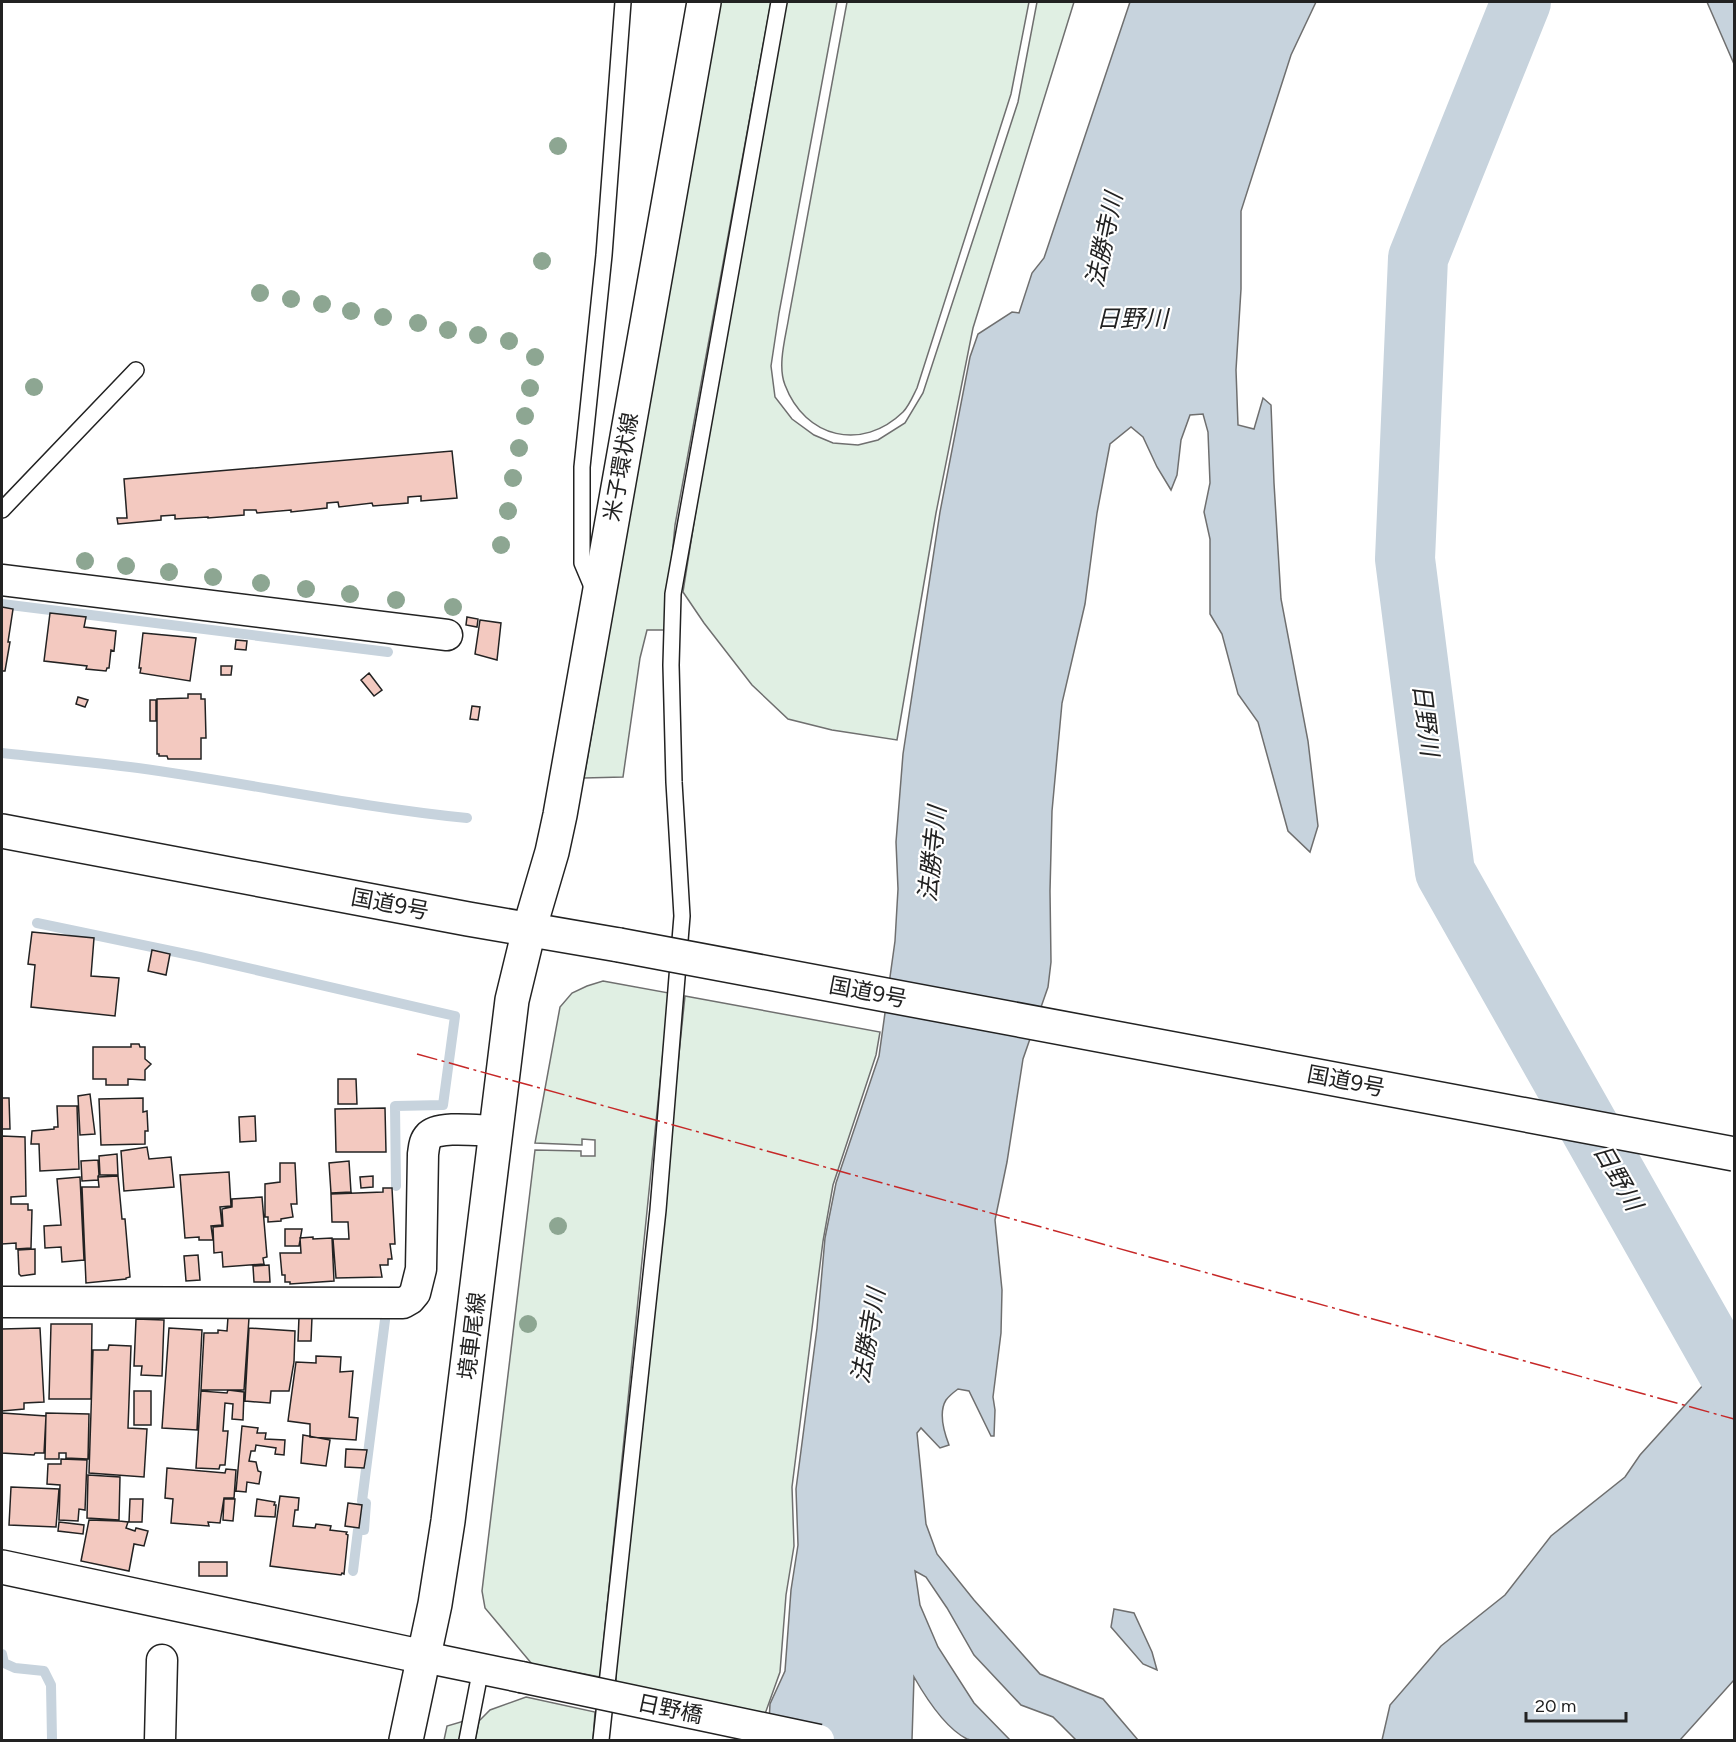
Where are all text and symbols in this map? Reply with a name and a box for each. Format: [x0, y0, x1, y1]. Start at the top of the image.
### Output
water label: 法勝寺川 [1080, 187, 1129, 290]
water label: 日野川 [1096, 304, 1171, 333]
street label: 米子環状線 [598, 410, 644, 524]
water label: 日野川 [1407, 683, 1445, 760]
water label: 法勝寺川 [913, 802, 952, 903]
street label: 国道9号 [349, 883, 431, 925]
street label: 国道9号 [827, 971, 909, 1013]
street label: 国道9号 [1305, 1060, 1387, 1102]
water label: 日野川 [1587, 1139, 1650, 1218]
water label: 法勝寺川 [845, 1283, 891, 1386]
street label: 境車尾線 [453, 1291, 491, 1381]
scale bar [1526, 1685, 1626, 1723]
street label: 日野橋 [635, 1689, 705, 1729]
text: 20 m [1535, 1695, 1576, 1717]

